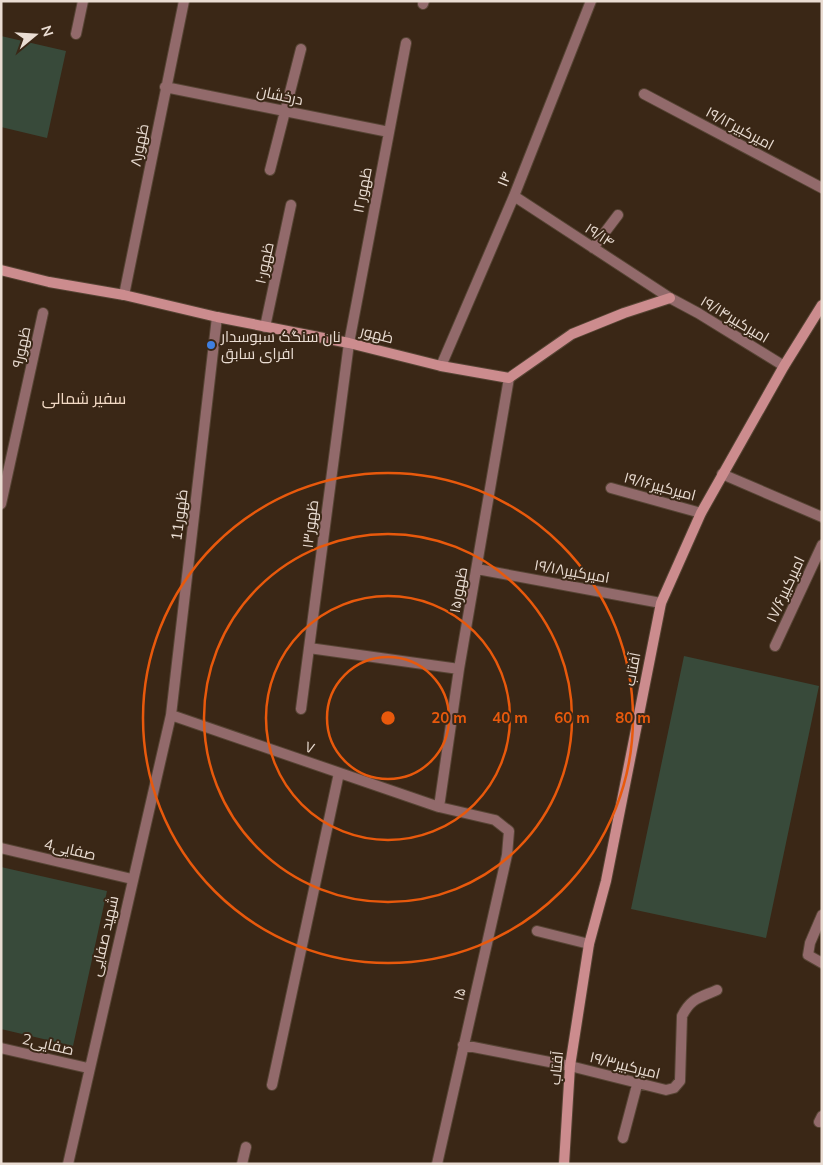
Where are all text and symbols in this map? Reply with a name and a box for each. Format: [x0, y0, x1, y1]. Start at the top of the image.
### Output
north arrow [10, 10, 60, 60]
text: N [37, 23, 58, 39]
street label: درخشان [255, 81, 305, 110]
street label: امیرکبیر۱۹/۱۲ [703, 102, 777, 154]
street label: ظهور۸ [126, 122, 153, 168]
street label: ظهور۱۲ [348, 166, 377, 215]
street label: ۱۴ [492, 169, 516, 189]
street label: ۱۹/۱۴ [582, 219, 618, 252]
street label: ظهور۱۰ [250, 240, 279, 286]
street label: امیرکبیر۱۹/۱۴ [697, 291, 773, 347]
street label: ظهور [357, 320, 396, 348]
street label: ظهور۹ [7, 325, 36, 369]
place label: نان سنگک سبوسدار افرای سابق [220, 327, 341, 364]
marker: نان سنگک سبوسدار افرای سابق [205, 339, 217, 351]
district label: سفیر شمالی [42, 388, 126, 409]
street label: امیرکبیر۱۹/۱۶ [622, 467, 698, 505]
street label: 11ظهور [166, 488, 193, 542]
street label: ظهور۱۳ [298, 499, 323, 549]
street label: امیرکبیر۱۷/۶ [761, 553, 809, 625]
street label: امیرکبیر۱۹/۱۸ [533, 555, 611, 587]
street label: ظهور۱۵ [445, 565, 472, 615]
street label: آفتاب [619, 651, 645, 687]
text: 20 m [431, 708, 467, 727]
text: 40 m [492, 708, 528, 727]
text: 60 m [554, 708, 590, 727]
text: 80 m [615, 708, 651, 727]
centre of rings [379, 709, 397, 727]
street label: ۷ [302, 736, 318, 758]
street label: 4صفایی [42, 834, 98, 865]
street label: شهید صفایی [85, 894, 123, 978]
street label: ۱۵ [448, 986, 470, 1002]
street label: 2صفایی [20, 1029, 76, 1060]
street label: امیرکبیر۱۹/۳ [588, 1047, 662, 1083]
street label: آفتاب [545, 1050, 567, 1086]

